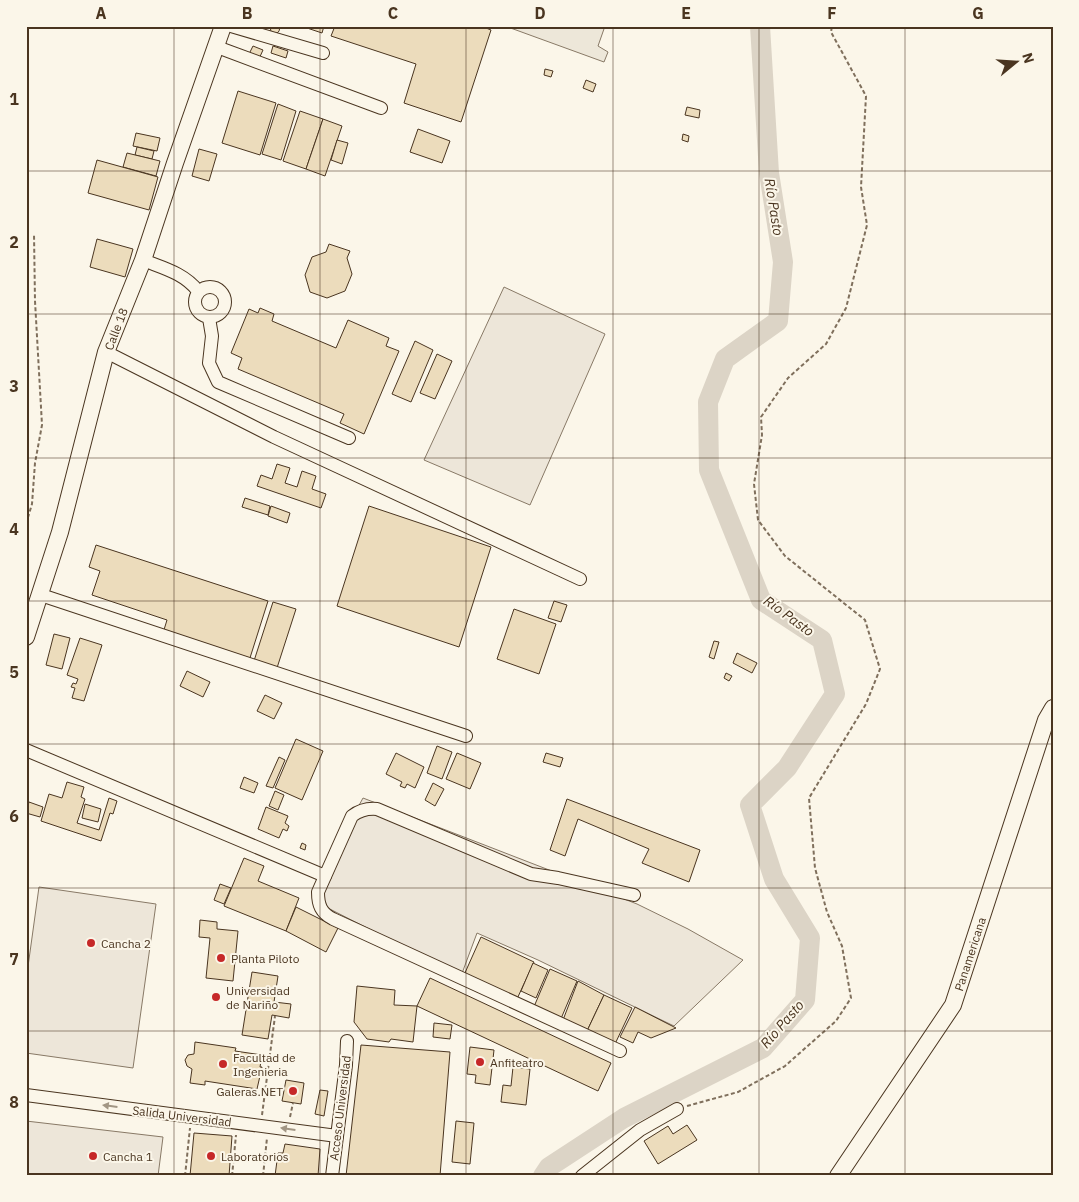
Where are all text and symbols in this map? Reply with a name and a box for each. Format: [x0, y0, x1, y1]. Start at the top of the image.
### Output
text: A [96, 3, 107, 23]
text: B [242, 3, 253, 23]
text: C [388, 3, 398, 23]
text: D [534, 3, 546, 23]
text: E [681, 3, 691, 23]
text: F [827, 3, 837, 23]
text: G [972, 3, 984, 23]
north arrow [992, 38, 1042, 88]
text: N [1018, 50, 1038, 66]
text: 1 [9, 89, 19, 109]
water label: Río Pasto [761, 177, 787, 237]
text: 2 [9, 232, 19, 252]
street label: Calle 18 [101, 306, 131, 352]
text: 3 [9, 376, 19, 396]
text: 4 [9, 519, 19, 539]
water label: Río Pasto [760, 592, 818, 641]
text: 5 [9, 662, 19, 682]
text: 6 [9, 806, 19, 826]
street label: Panamericana [951, 915, 989, 993]
place label: Cancha 2 [101, 936, 151, 951]
marker: Cancha 2 [85, 937, 97, 949]
text: 7 [9, 949, 19, 969]
place label: Planta Piloto [231, 951, 300, 966]
marker: Planta Piloto [215, 952, 227, 964]
place label: Universidad de Nariño [226, 983, 290, 1012]
marker: Universidad de Nariño [210, 991, 222, 1003]
water label: Río Pasto [756, 996, 808, 1052]
place label: Facultad de Ingenieria [233, 1050, 296, 1079]
street label: Acceso Universidad [326, 1055, 354, 1161]
place label: Anfiteatro [490, 1055, 544, 1070]
marker: Anfiteatro [474, 1056, 486, 1068]
marker: Facultad de Ingenieria [217, 1058, 229, 1070]
place label: Galeras.NET [216, 1084, 283, 1099]
marker: Galeras.NET [287, 1085, 299, 1097]
text: 8 [9, 1092, 19, 1112]
one-way arrow [102, 1102, 118, 1110]
street label: Salida Universidad [132, 1102, 232, 1130]
one-way arrow [280, 1125, 296, 1133]
place label: Cancha 1 [103, 1149, 153, 1164]
place label: Laboratorios [221, 1149, 289, 1164]
marker: Cancha 1 [87, 1150, 99, 1162]
marker: Laboratorios [205, 1150, 217, 1162]

